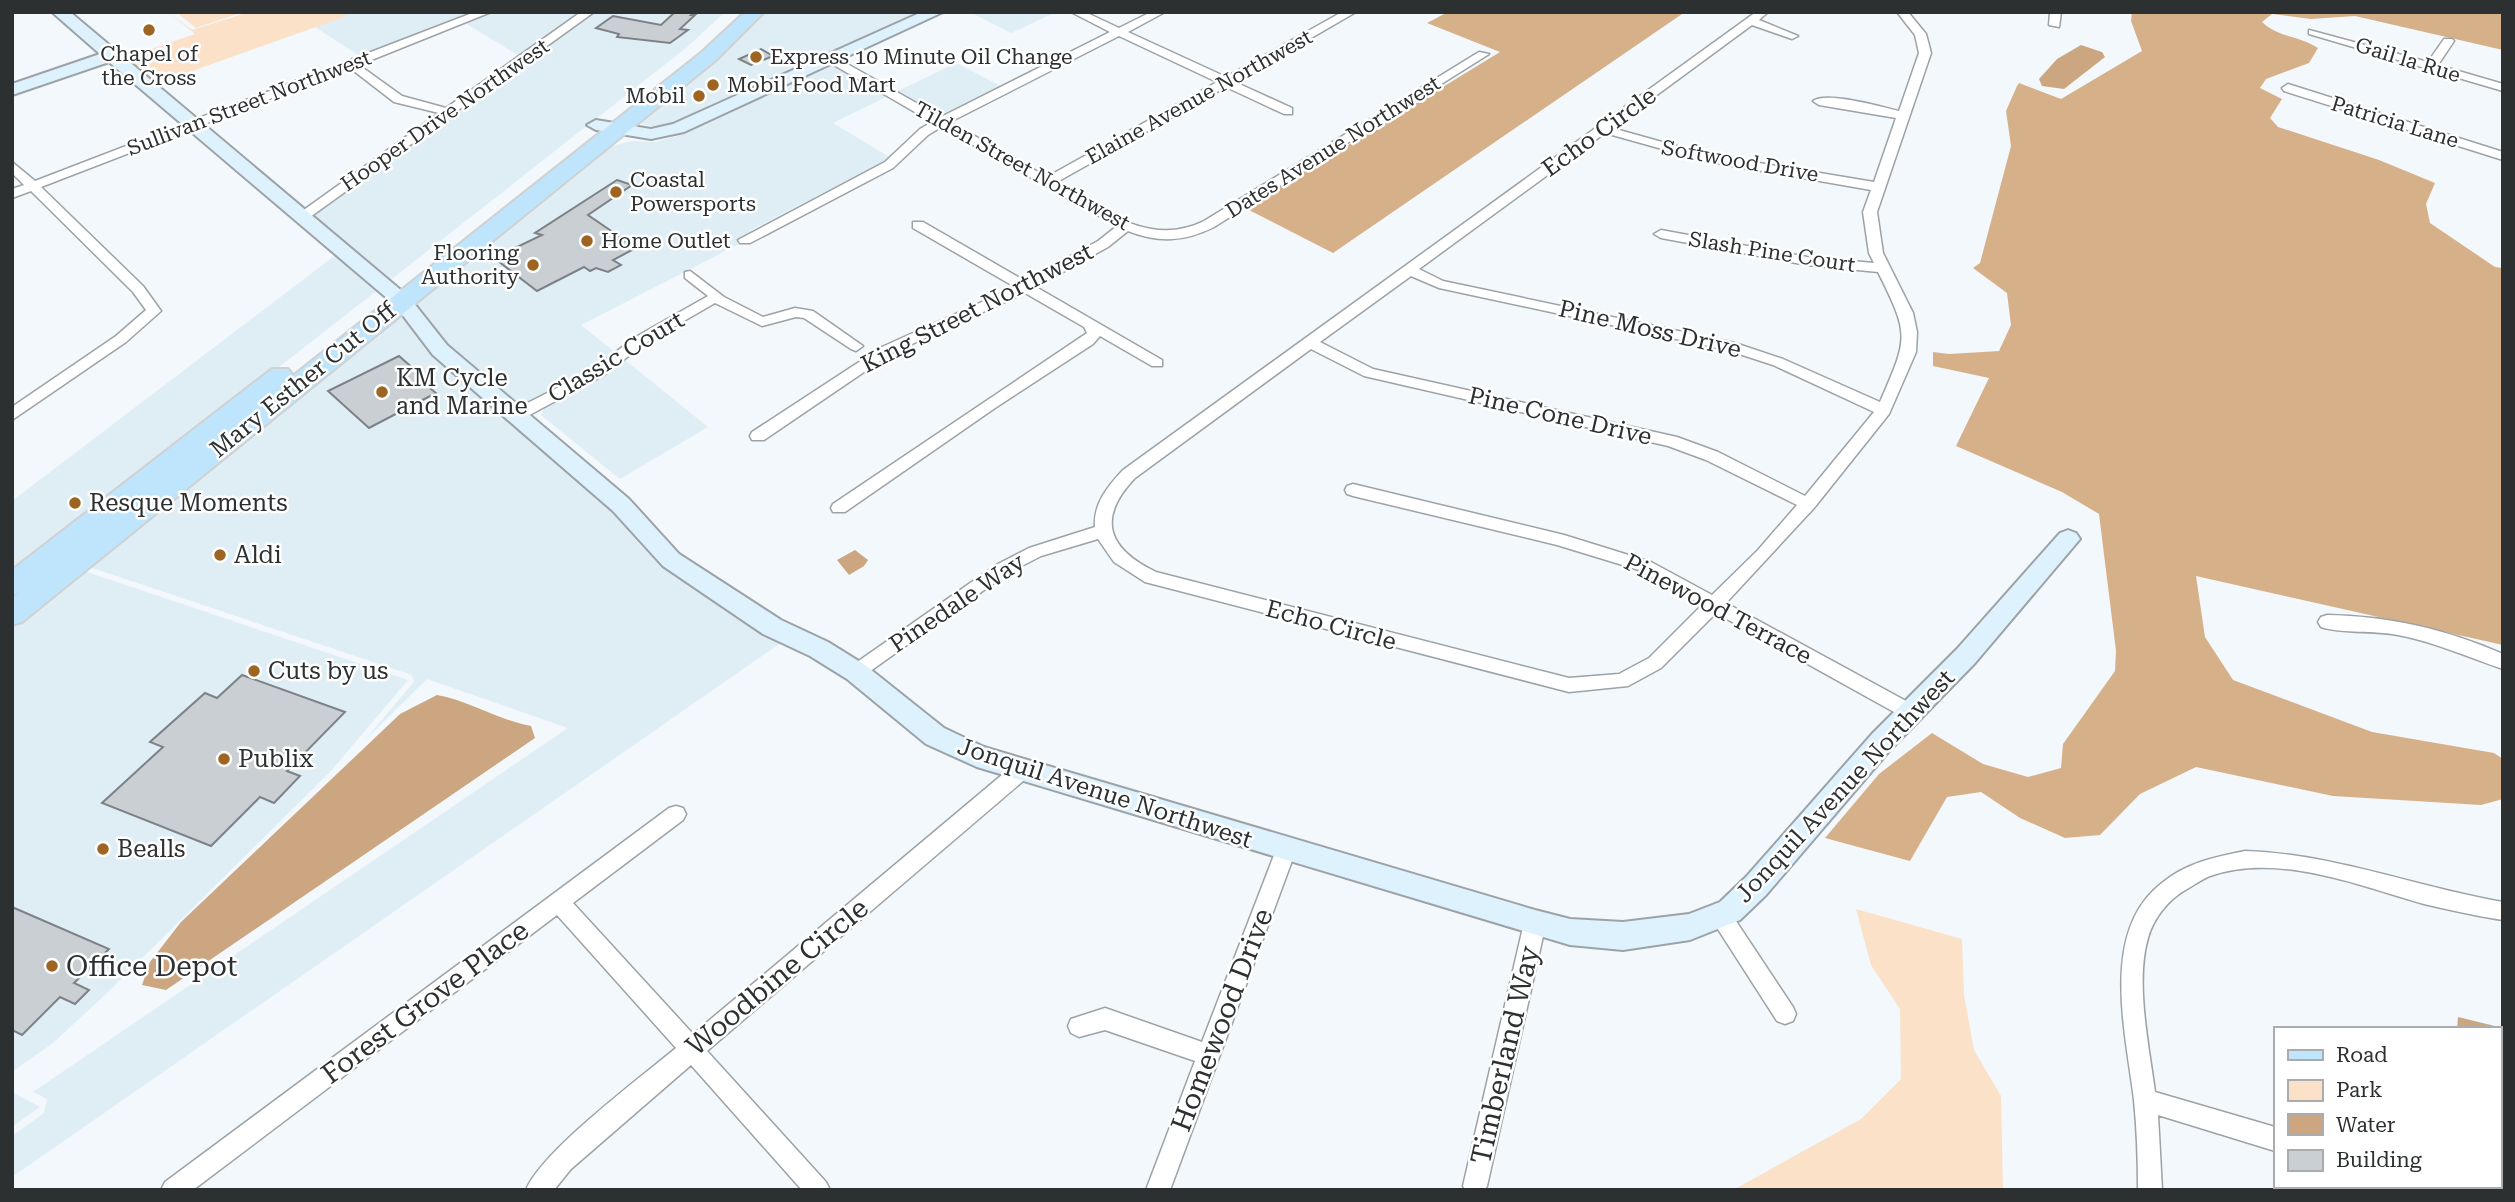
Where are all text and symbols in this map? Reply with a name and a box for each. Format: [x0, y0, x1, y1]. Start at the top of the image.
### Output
marker: Chapel of the Cross [141, 22, 157, 38]
street label: Elaine Avenue Northwest [1082, 25, 1316, 169]
street label: Gail la Rue [2353, 33, 2463, 87]
street label: Hooper Drive Northwest [336, 34, 554, 196]
place label: Chapel of the Cross [100, 42, 199, 90]
street label: Sullivan Street Northwest [124, 45, 374, 161]
place label: Express 10 Minute Oil Change [770, 45, 1072, 69]
marker: Express 10 Minute Oil Change [748, 49, 764, 65]
street label: Dates Avenue Northwest [1221, 71, 1445, 223]
place label: Mobil Food Mart [727, 73, 896, 97]
marker: Mobil Food Mart [705, 77, 721, 93]
street label: Echo Circle [1537, 81, 1661, 183]
place label: Mobil [626, 84, 686, 108]
marker: Mobil [691, 88, 707, 104]
street label: Patricia Lane [2328, 91, 2462, 153]
street label: Tilden Street Northwest [910, 97, 1134, 235]
street label: Softwood Drive [1660, 135, 1820, 187]
place label: Coastal Powersports [630, 168, 756, 216]
marker: Coastal Powersports [608, 184, 624, 200]
street label: Slash Pine Court [1687, 227, 1857, 277]
place label: Home Outlet [601, 229, 731, 253]
marker: Home Outlet [579, 233, 595, 249]
street label: King Street Northwest [856, 237, 1098, 379]
place label: Flooring Authority [421, 241, 520, 289]
marker: Flooring Authority [525, 257, 541, 273]
street label: Pine Moss Drive [1556, 294, 1744, 364]
street label: Mary Esther Cut Off [205, 296, 402, 463]
street label: Classic Court [543, 305, 689, 409]
place label: KM Cycle and Marine [396, 364, 528, 420]
street label: Pine Cone Drive [1466, 381, 1654, 451]
marker: KM Cycle and Marine [374, 384, 390, 400]
place label: Resque Moments [89, 489, 288, 517]
marker: Resque Moments [67, 495, 83, 511]
place label: Aldi [234, 541, 282, 569]
marker: Aldi [212, 547, 228, 563]
street label: Pinedale Way [884, 547, 1031, 658]
street label: Pinewood Terrace [1619, 548, 1817, 670]
street label: Echo Circle [1263, 594, 1399, 656]
place label: Cuts by us [268, 657, 388, 685]
marker: Cuts by us [246, 663, 262, 679]
street label: Jonquil Avenue Northwest [1730, 664, 1960, 908]
street label: Jonquil Avenue Northwest [954, 732, 1256, 854]
place label: Publix [238, 745, 313, 773]
marker: Publix [216, 751, 232, 767]
place label: Bealls [117, 835, 185, 863]
marker: Bealls [95, 841, 111, 857]
street label: Woodbine Circle [679, 891, 875, 1063]
street label: Homewood Drive [1164, 904, 1280, 1136]
street label: Forest Grove Place [315, 913, 535, 1091]
street label: Timberland Way [1464, 942, 1546, 1167]
place label: Office Depot [66, 950, 238, 983]
marker: Office Depot [44, 958, 60, 974]
legend [2274, 1027, 2501, 1188]
text: Road [2336, 1043, 2388, 1067]
text: Park [2336, 1078, 2382, 1102]
text: Water [2336, 1113, 2396, 1137]
text: Building [2336, 1148, 2422, 1172]

